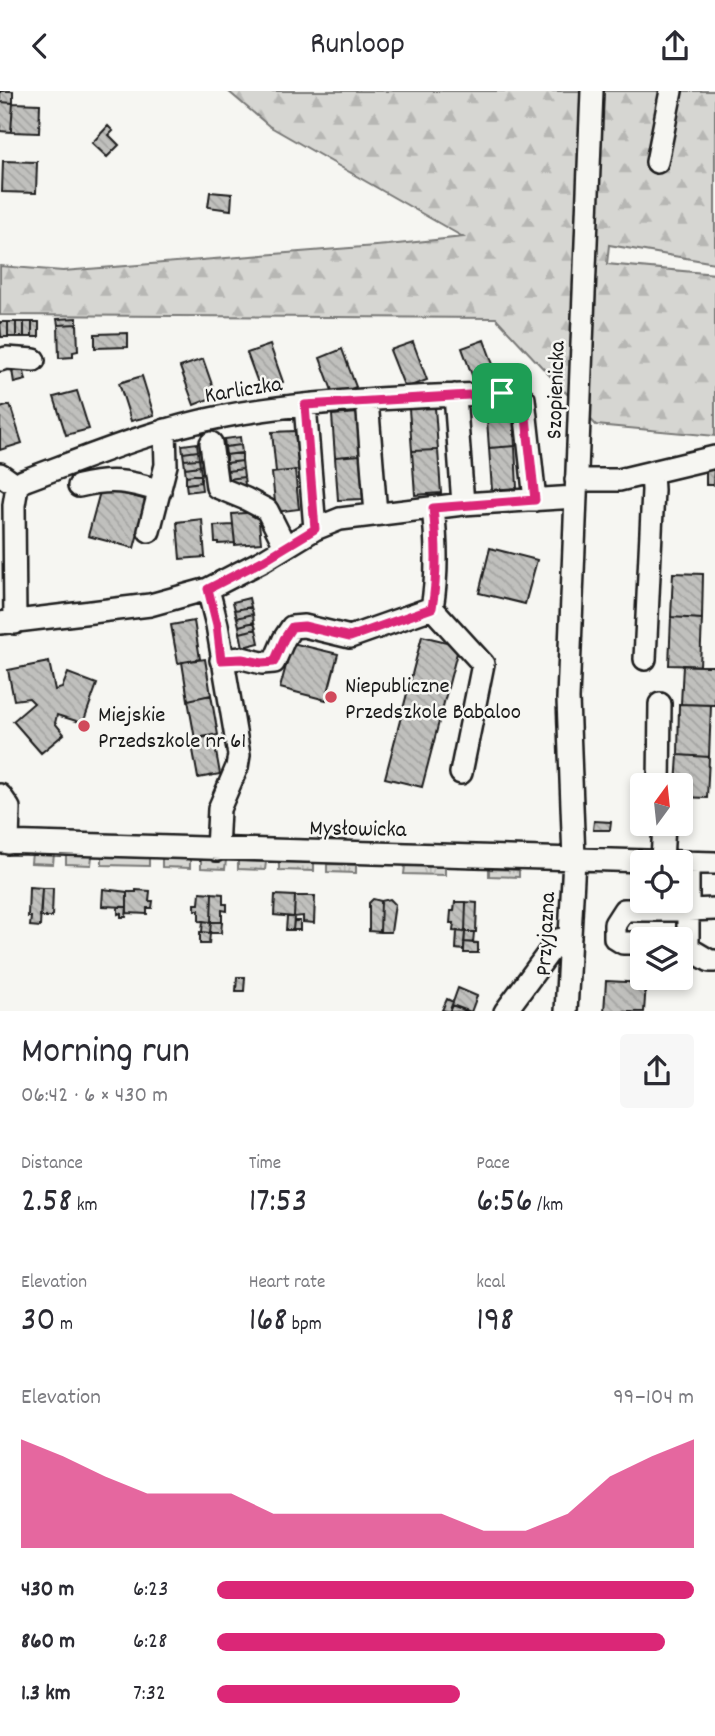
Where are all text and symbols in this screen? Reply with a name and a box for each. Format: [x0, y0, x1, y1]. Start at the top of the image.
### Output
text: Runloop [310, 23, 405, 69]
icon: back [21, 27, 59, 65]
icon: share [656, 27, 694, 65]
street label: Szopienicka [539, 339, 576, 440]
pin [472, 363, 532, 423]
street label: Karliczka [203, 369, 286, 414]
icon: arrive [483, 374, 521, 412]
place label: Niepubliczne Przedszkole Babaloo [345, 671, 521, 730]
marker: Niepubliczne Przedszkole Babaloo [323, 689, 339, 705]
place label: Miejskie Przedszkole nr 61 [98, 700, 246, 759]
marker: Miejskie Przedszkole nr 61 [76, 718, 92, 734]
north arrow [630, 773, 693, 837]
map controls [630, 773, 693, 990]
street label: Mysłowicka [309, 813, 408, 848]
button: locate [630, 850, 693, 913]
street label: Przyjazna [529, 890, 566, 977]
button: layers [630, 927, 693, 990]
text: Morning run [21, 1026, 190, 1081]
button: share [620, 1034, 694, 1108]
text: 06:42 · 6 × 430 m [21, 1080, 168, 1113]
text: Distance [21, 1151, 83, 1178]
text: Time [249, 1151, 281, 1178]
text: Pace [476, 1151, 510, 1178]
text: 2.58 [21, 1178, 72, 1228]
text: 17:53 [249, 1178, 307, 1228]
text: 6:56 [476, 1178, 533, 1228]
text: km [72, 1193, 98, 1220]
text: /km [533, 1193, 563, 1220]
text: Elevation [21, 1270, 87, 1297]
text: Heart rate [249, 1270, 325, 1297]
text: kcal [476, 1270, 505, 1297]
text: 30 [21, 1297, 56, 1347]
text: 168 [249, 1297, 288, 1347]
text: 198 [476, 1297, 514, 1347]
text: m [56, 1312, 73, 1339]
text: bpm [288, 1312, 322, 1339]
text: Elevation [21, 1382, 101, 1415]
text: 99–104 m [613, 1382, 694, 1415]
text: 430 m [21, 1574, 74, 1607]
text: 6:23 [133, 1574, 168, 1607]
text: 860 m [21, 1626, 75, 1659]
text: 6:28 [133, 1626, 167, 1659]
text: 1.3 km [21, 1678, 71, 1711]
text: 7:32 [133, 1678, 166, 1711]

